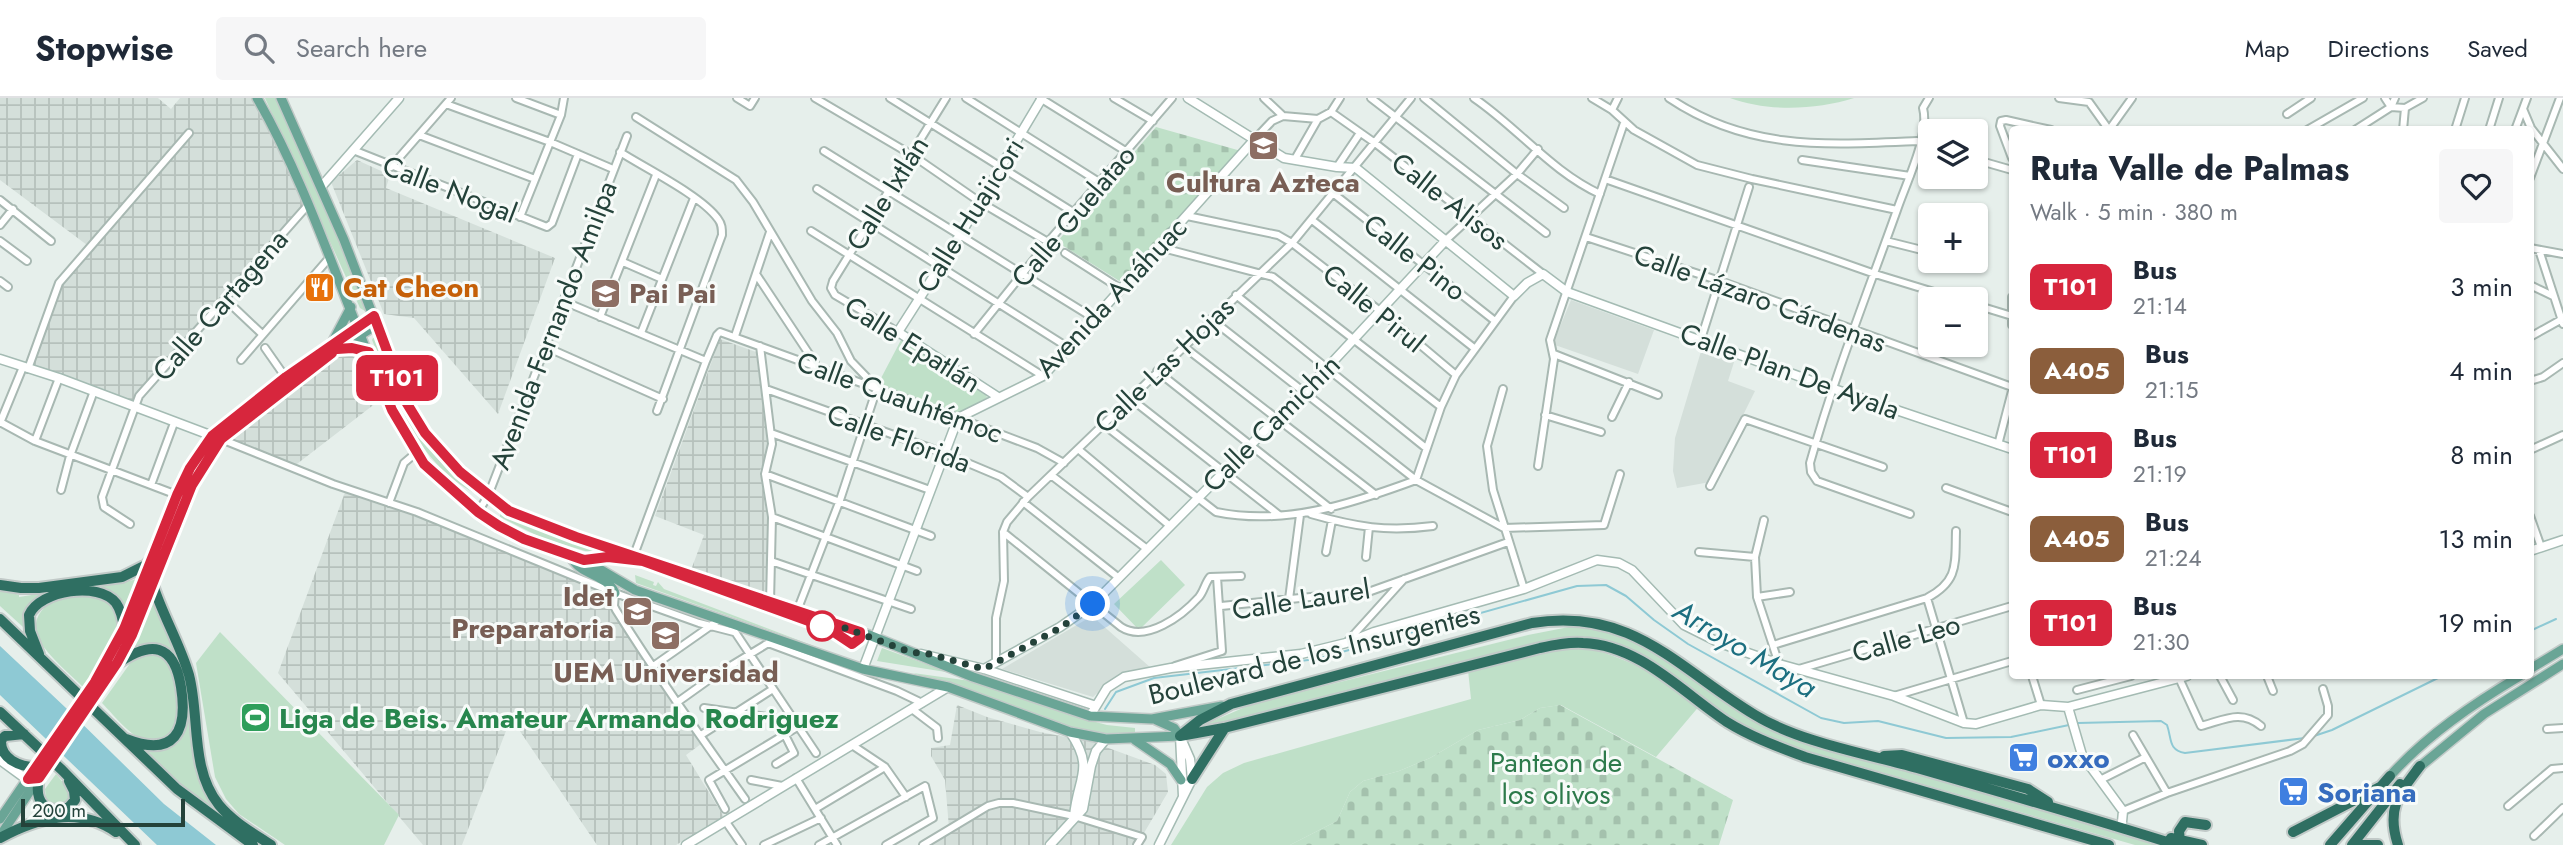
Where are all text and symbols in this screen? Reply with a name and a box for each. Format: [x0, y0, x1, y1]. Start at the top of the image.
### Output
search box [216, 17, 706, 80]
text: Stopwise [35, 25, 174, 72]
icon: search [240, 29, 278, 67]
text: Search here [296, 29, 427, 67]
text: Map [2245, 31, 2290, 66]
text: Directions [2328, 31, 2429, 66]
text: Saved [2467, 31, 2528, 66]
map controls [1918, 119, 1988, 357]
button: layers [1918, 119, 1988, 189]
street label: Calle Ixtlán [836, 128, 939, 259]
school or university icon: Cultura Azteca [1246, 128, 1280, 162]
street label: Calle Huajicori [906, 130, 1035, 301]
street label: Calle Guelatao [1002, 136, 1145, 296]
street label: Calle Alisos [1383, 143, 1517, 260]
street label: Calle Nogal [377, 145, 523, 234]
text: Ruta Valle de Palmas [2030, 145, 2349, 192]
button: heart [2439, 149, 2513, 223]
place label: Cultura Azteca [1166, 162, 1360, 203]
street label: Avenida Fernando Amilpa [479, 175, 628, 476]
text: Walk · 5 min · 380 m [2030, 195, 2238, 229]
button: + [1918, 203, 1988, 273]
street label: Calle Pino [1354, 204, 1475, 311]
street label: Avenida Anáhuac [1026, 208, 1197, 387]
street label: Calle Cartagena [143, 220, 298, 390]
street label: Calle Lázaro Cárdenas [1628, 234, 1892, 363]
text: Bus [2133, 251, 2177, 289]
street label: Calle Pirul [1313, 254, 1434, 363]
place label: Cat Cheon [343, 267, 479, 308]
text: 3 min [2450, 268, 2513, 306]
text: T101 [2044, 269, 2098, 304]
restaurant icon: Cat Cheon [303, 270, 337, 304]
place label: Pai Pai [629, 273, 716, 314]
school or university icon: Pai Pai [589, 276, 623, 310]
street label: Calle Epatlán [836, 286, 989, 403]
button: − [1918, 287, 1988, 357]
street label: Calle Las Hojas [1085, 288, 1244, 443]
text: 21:14 [2133, 289, 2187, 323]
street label: Calle Plan De Ayala [1674, 313, 1906, 430]
text: Bus [2145, 335, 2189, 373]
street label: Calle Cuauhtémoc [791, 341, 1009, 454]
street label: Calle Camichín [1193, 345, 1350, 502]
text: 4 min [2449, 352, 2513, 390]
text: A405 [2044, 353, 2110, 388]
line badge: T101 [348, 355, 446, 401]
text: T101 [370, 360, 424, 395]
text: 21:15 [2145, 373, 2198, 407]
street label: Calle Florida [821, 393, 977, 483]
text: Bus [2133, 419, 2177, 457]
text: 8 min [2450, 436, 2513, 474]
text: T101 [2044, 437, 2098, 472]
text: 21:19 [2133, 457, 2187, 491]
text: Bus [2145, 503, 2189, 541]
text: 13 min [2439, 520, 2513, 558]
text: A405 [2044, 521, 2110, 556]
text: 21:24 [2145, 541, 2202, 575]
street label: Calle Laurel [1229, 568, 1373, 631]
place label: Idet Preparatoria [451, 576, 614, 649]
your location [1075, 586, 1110, 621]
text: Bus [2133, 587, 2177, 625]
water label: Arroyo Maya [1664, 588, 1826, 709]
street label: Boulevard de los Insurgentes [1144, 593, 1484, 716]
school or university icon: Idet Preparatoria [620, 595, 654, 629]
street label: Calle Leo [1847, 604, 1965, 673]
text: 19 min [2438, 604, 2513, 642]
text: T101 [2044, 605, 2098, 640]
unlabelled marker [807, 611, 837, 641]
school or university icon: UEM Universidad [649, 618, 683, 652]
text: 21:30 [2133, 625, 2190, 659]
place label: UEM Universidad [553, 652, 779, 693]
place label: Liga de Beis. Amateur Armando Rodriguez [279, 698, 839, 739]
sports icon: Liga de Beis. Amateur Armando Rodriguez [239, 701, 273, 735]
place label: oxxo [2047, 738, 2110, 779]
supermarket icon: oxxo [2007, 741, 2041, 775]
park label: Panteon de los olivos [1490, 742, 1622, 815]
place label: Soriana [2317, 772, 2417, 813]
supermarket icon: Soriana [2277, 775, 2311, 809]
scale bar [21, 796, 186, 828]
text: 200 m [32, 797, 86, 824]

